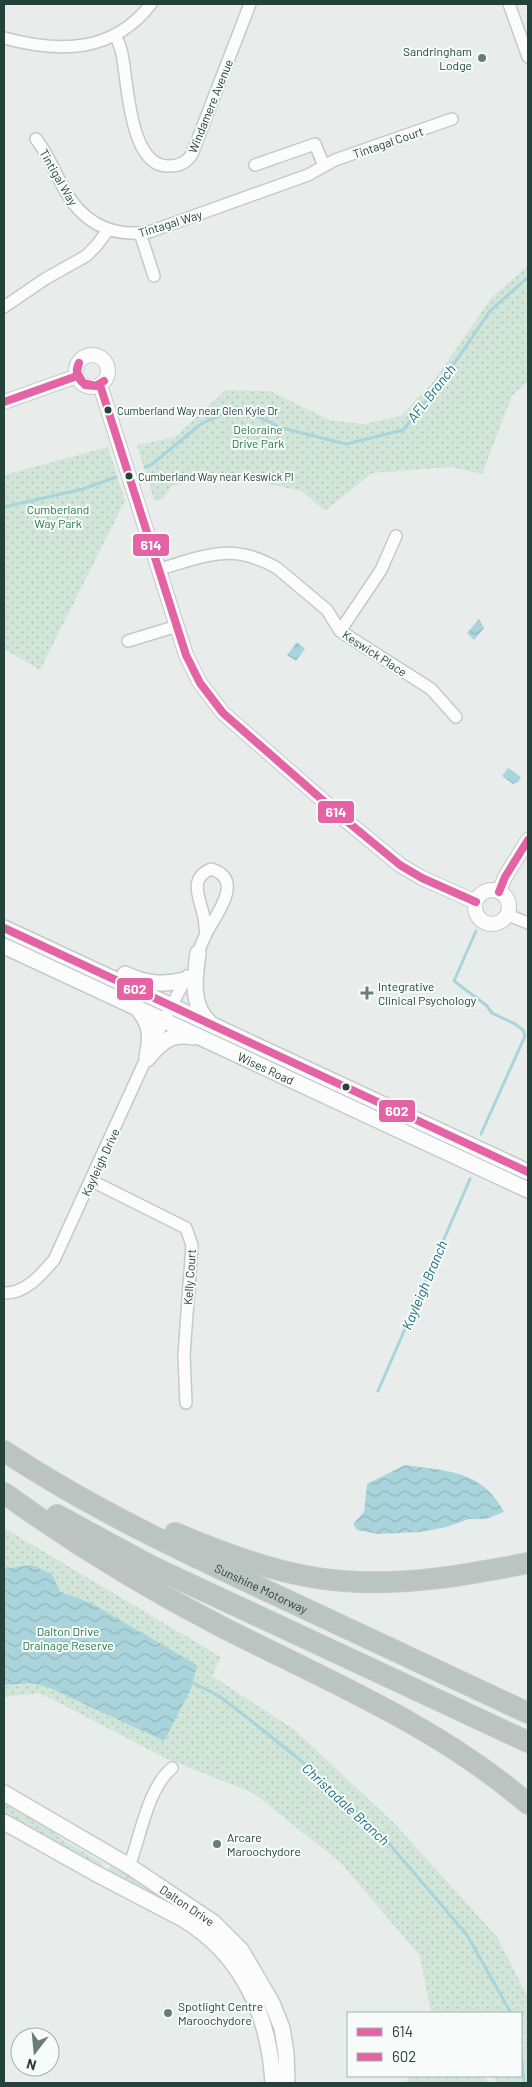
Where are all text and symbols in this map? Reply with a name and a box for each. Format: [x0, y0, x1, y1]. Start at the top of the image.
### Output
place label: Sandringham Lodge [403, 44, 472, 72]
marker: Sandringham Lodge [476, 52, 488, 64]
street label: Windamere Avenue [185, 57, 235, 155]
street label: Tintagal Court [351, 123, 425, 161]
street label: Tintigal Way [37, 146, 81, 208]
street label: Tintagal Way [136, 207, 204, 239]
water label: AFL Branch [403, 361, 459, 425]
place label: Cumberland Way near Glen Kyle Dr [117, 404, 278, 417]
marker: Cumberland Way near Glen Kyle Dr [103, 405, 113, 415]
park label: Deloraine Drive Park [232, 422, 284, 450]
place label: Cumberland Way near Keswick Pl [138, 470, 294, 483]
marker: Cumberland Way near Keswick Pl [124, 471, 134, 481]
park label: Cumberland Way Park [27, 502, 89, 530]
line badge: 614 [132, 533, 170, 557]
text: 614 [141, 536, 161, 553]
street label: Keswick Place [340, 627, 410, 679]
line badge: 614 [317, 800, 355, 824]
text: 614 [326, 803, 346, 820]
line badge: 602 [116, 977, 154, 1001]
place label: Integrative Clinical Psychology [378, 979, 477, 1007]
text: 602 [123, 980, 147, 997]
marker: Integrative Clinical Psychology [360, 986, 374, 1000]
street label: Wises Road [236, 1049, 296, 1087]
unlabelled marker [341, 1082, 351, 1092]
line badge: 602 [378, 1099, 416, 1123]
text: 602 [385, 1102, 409, 1119]
street label: Kayleigh Drive [78, 1126, 122, 1198]
water label: Kayleigh Branch [398, 1238, 450, 1332]
street label: Kelly Court [180, 1249, 198, 1305]
street label: Sunshine Motorway [213, 1560, 311, 1616]
park label: Dalton Drive Drainage Reserve [22, 1624, 114, 1652]
water label: Christadale Branch [299, 1759, 393, 1849]
place label: Arcare Maroochydore [227, 1830, 301, 1858]
marker: Arcare Maroochydore [211, 1838, 223, 1850]
street label: Dalton Drive [157, 1882, 217, 1928]
place label: Spotlight Centre Maroochydore [178, 1999, 263, 2027]
marker: Spotlight Centre Maroochydore [162, 2007, 174, 2019]
legend [347, 2012, 522, 2077]
text: 614 [392, 2022, 413, 2040]
north arrow [10, 2027, 60, 2077]
text: 602 [392, 2047, 416, 2065]
text: N [24, 2056, 38, 2074]

